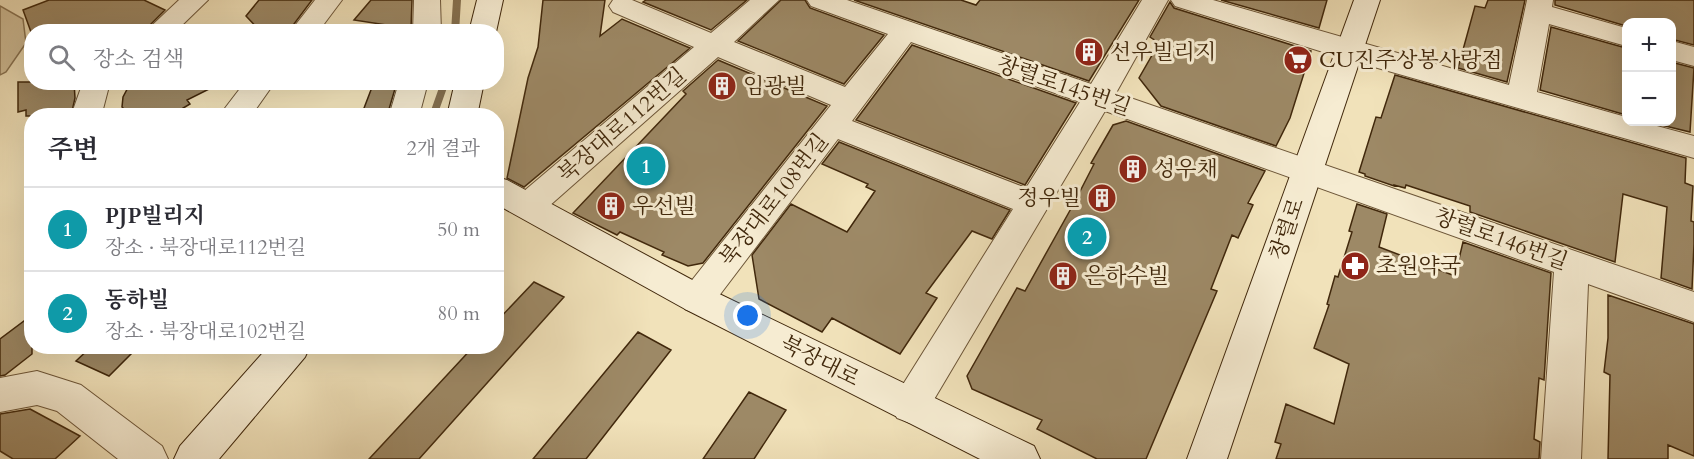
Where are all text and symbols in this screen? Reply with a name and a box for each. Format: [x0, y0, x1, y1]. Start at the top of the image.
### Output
map controls [1622, 18, 1676, 126]
button: + [1622, 18, 1676, 72]
search box [24, 24, 504, 90]
building icon: 선우빌리지 [1073, 36, 1105, 68]
place label: 선우빌리지 [1110, 37, 1216, 67]
icon: search [45, 41, 78, 74]
text: 장소 검색 [93, 44, 184, 74]
supermarket icon: CU진주상봉사랑점 [1282, 44, 1314, 76]
place label: CU진주상봉사랑점 [1319, 45, 1503, 75]
street label: 창렬로145번길 [993, 49, 1135, 123]
street label: 북장대로112번길 [552, 62, 692, 188]
building icon: 임광빌 [706, 70, 738, 102]
place label: 임광빌 [743, 71, 807, 101]
button: − [1622, 72, 1676, 126]
street label: 북장대로108번길 [713, 127, 835, 273]
text: 주변 [48, 132, 98, 167]
text: 2개 결과 [406, 135, 480, 162]
pin: 1 [626, 144, 666, 188]
building icon: 성우채 [1117, 153, 1149, 185]
place label: 성우채 [1154, 154, 1218, 184]
building icon: 정우빌 [1086, 182, 1118, 214]
place label: 정우빌 [1017, 183, 1081, 213]
building icon: 우선빌 [595, 190, 627, 222]
place label: 우선빌 [632, 191, 696, 221]
street label: 창렬로 [1262, 194, 1312, 264]
text: PJP빌리지 [105, 201, 205, 231]
street label: 창렬로146번길 [1430, 201, 1572, 277]
pin: 2 [1068, 214, 1106, 260]
text: 1 [62, 216, 73, 243]
text: 50 m [437, 216, 480, 243]
text: 장소 · 북장대로112번길 [105, 234, 306, 261]
pharmacy icon: 초원약국 [1339, 250, 1371, 282]
place label: 초원약국 [1376, 251, 1461, 281]
building icon: 은하수빌 [1047, 260, 1079, 292]
place label: 은하수빌 [1084, 261, 1169, 291]
text: 동하빌 [105, 285, 169, 315]
text: 2 [62, 300, 73, 327]
text: 80 m [437, 300, 480, 327]
your location [733, 301, 762, 330]
text: 장소 · 북장대로102번길 [105, 318, 306, 345]
street label: 북장대로 [775, 328, 865, 394]

